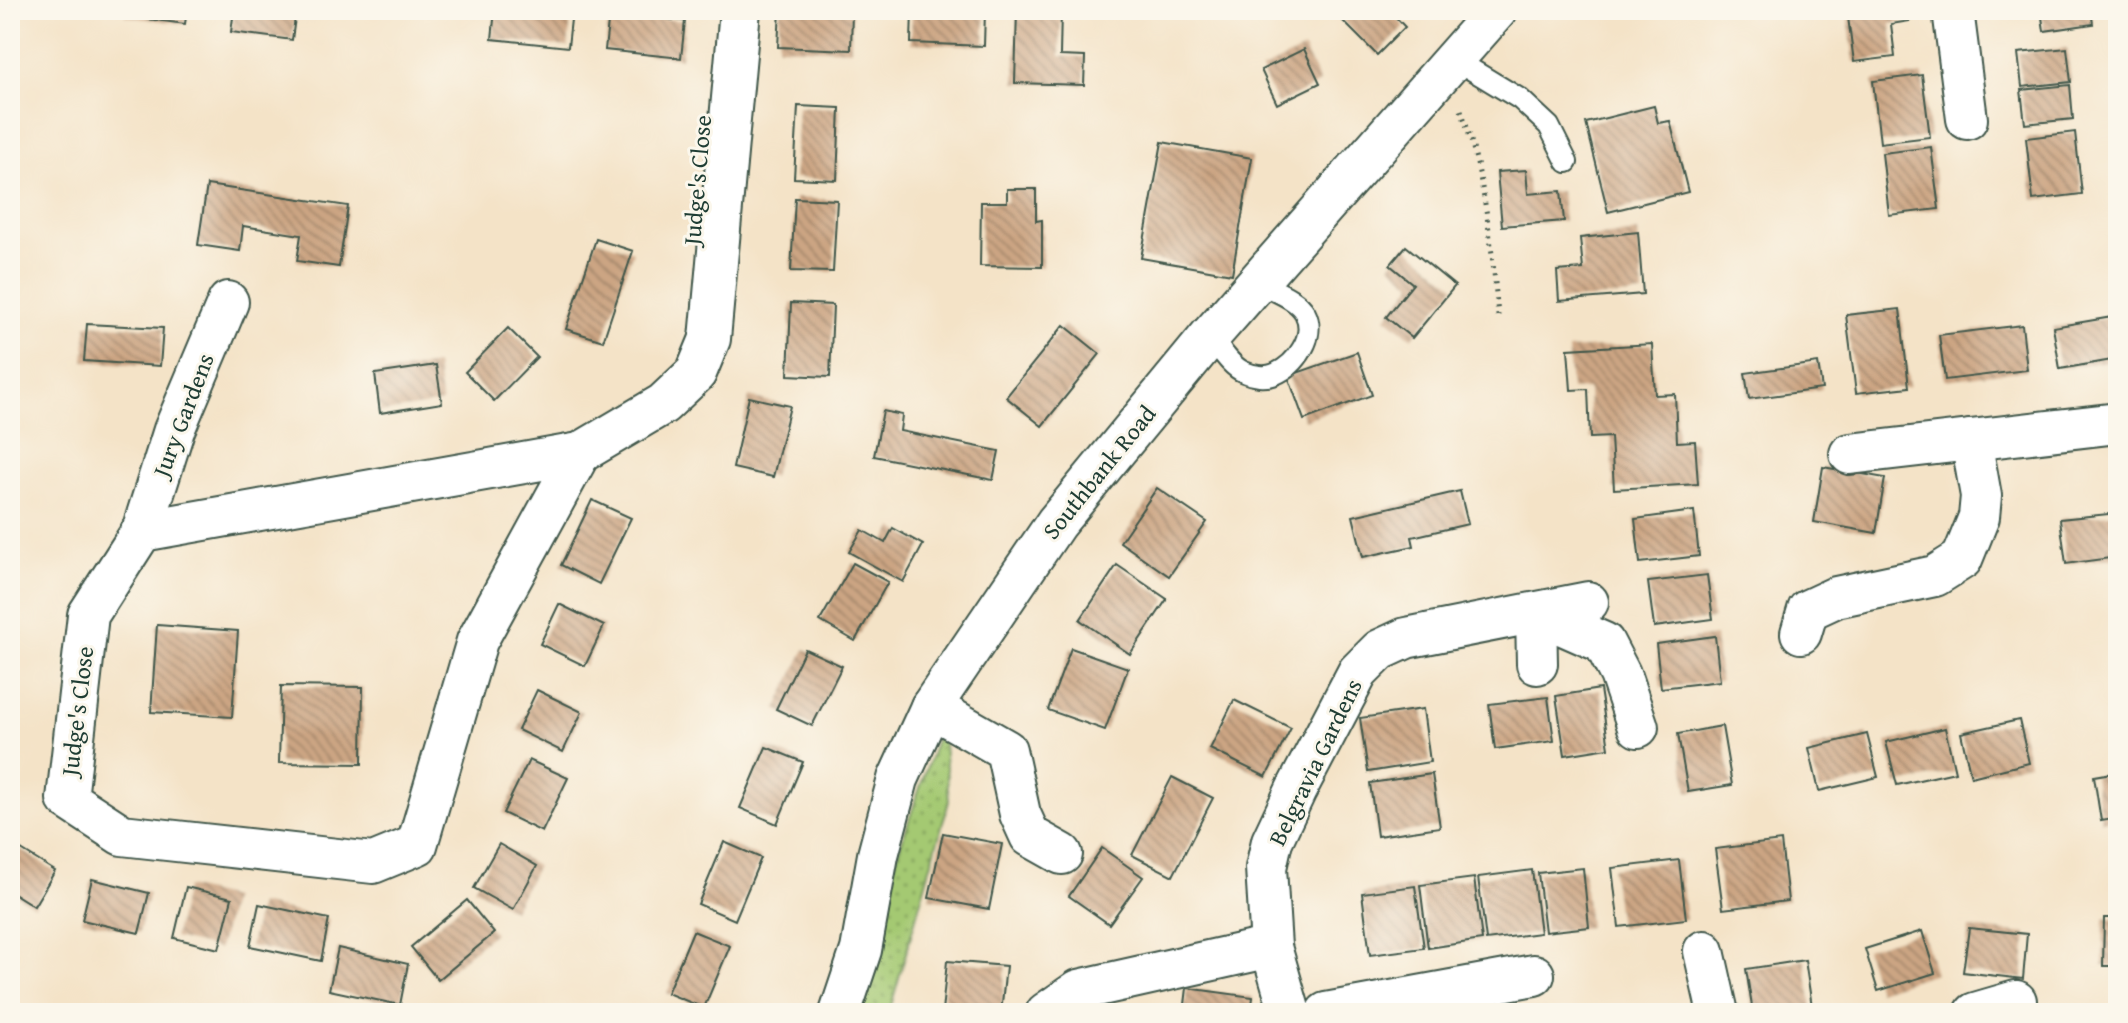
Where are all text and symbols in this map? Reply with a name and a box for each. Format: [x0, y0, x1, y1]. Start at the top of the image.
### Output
street label: Judge's Close [674, 114, 720, 249]
street label: Jury Gardens [142, 348, 223, 485]
street label: Southbank Road [1034, 397, 1164, 547]
street label: Judge's Close [51, 644, 102, 781]
street label: Belgravia Gardens [1259, 673, 1371, 851]

